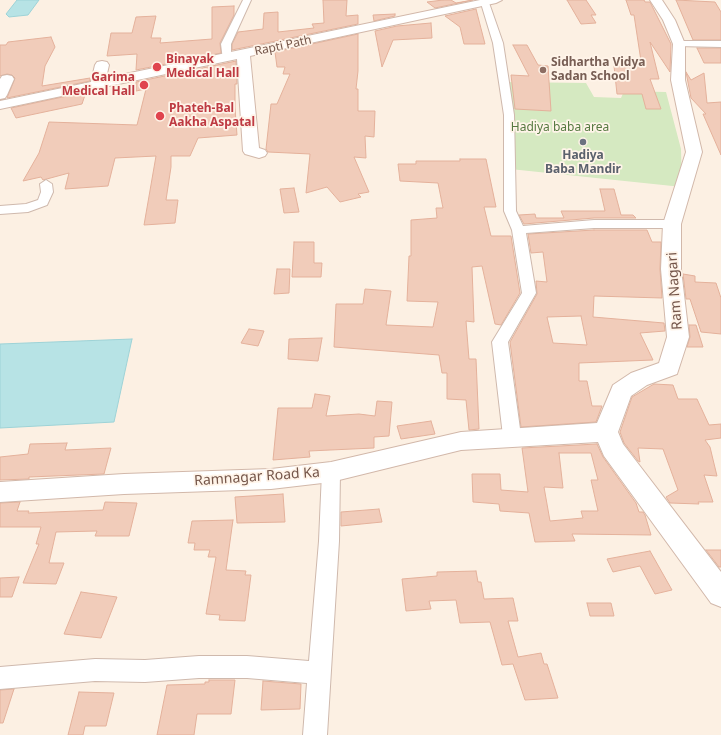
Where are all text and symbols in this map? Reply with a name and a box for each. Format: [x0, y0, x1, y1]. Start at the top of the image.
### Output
street label: Rapti Path [253, 33, 313, 59]
place label: Binayak Medical Hall [166, 53, 239, 81]
place label: Sidhartha Vidya Sadan School [551, 56, 645, 84]
marker: Binayak Medical Hall [151, 61, 163, 73]
marker: Sidhartha Vidya Sadan School [538, 65, 548, 75]
place label: Garima Medical Hall [62, 71, 135, 99]
marker: Garima Medical Hall [138, 79, 150, 91]
place label: Phateh-Bal Aakha Aspatal [169, 102, 255, 130]
marker: Phateh-Bal Aakha Aspatal [154, 110, 166, 122]
park label: Hadiya baba area [511, 121, 609, 135]
marker: Hadiya Baba Mandir [578, 137, 588, 147]
place label: Hadiya Baba Mandir [545, 149, 621, 177]
street label: Ram Nagari [664, 252, 686, 330]
street label: Ramnagar Road Ka [194, 464, 320, 490]

